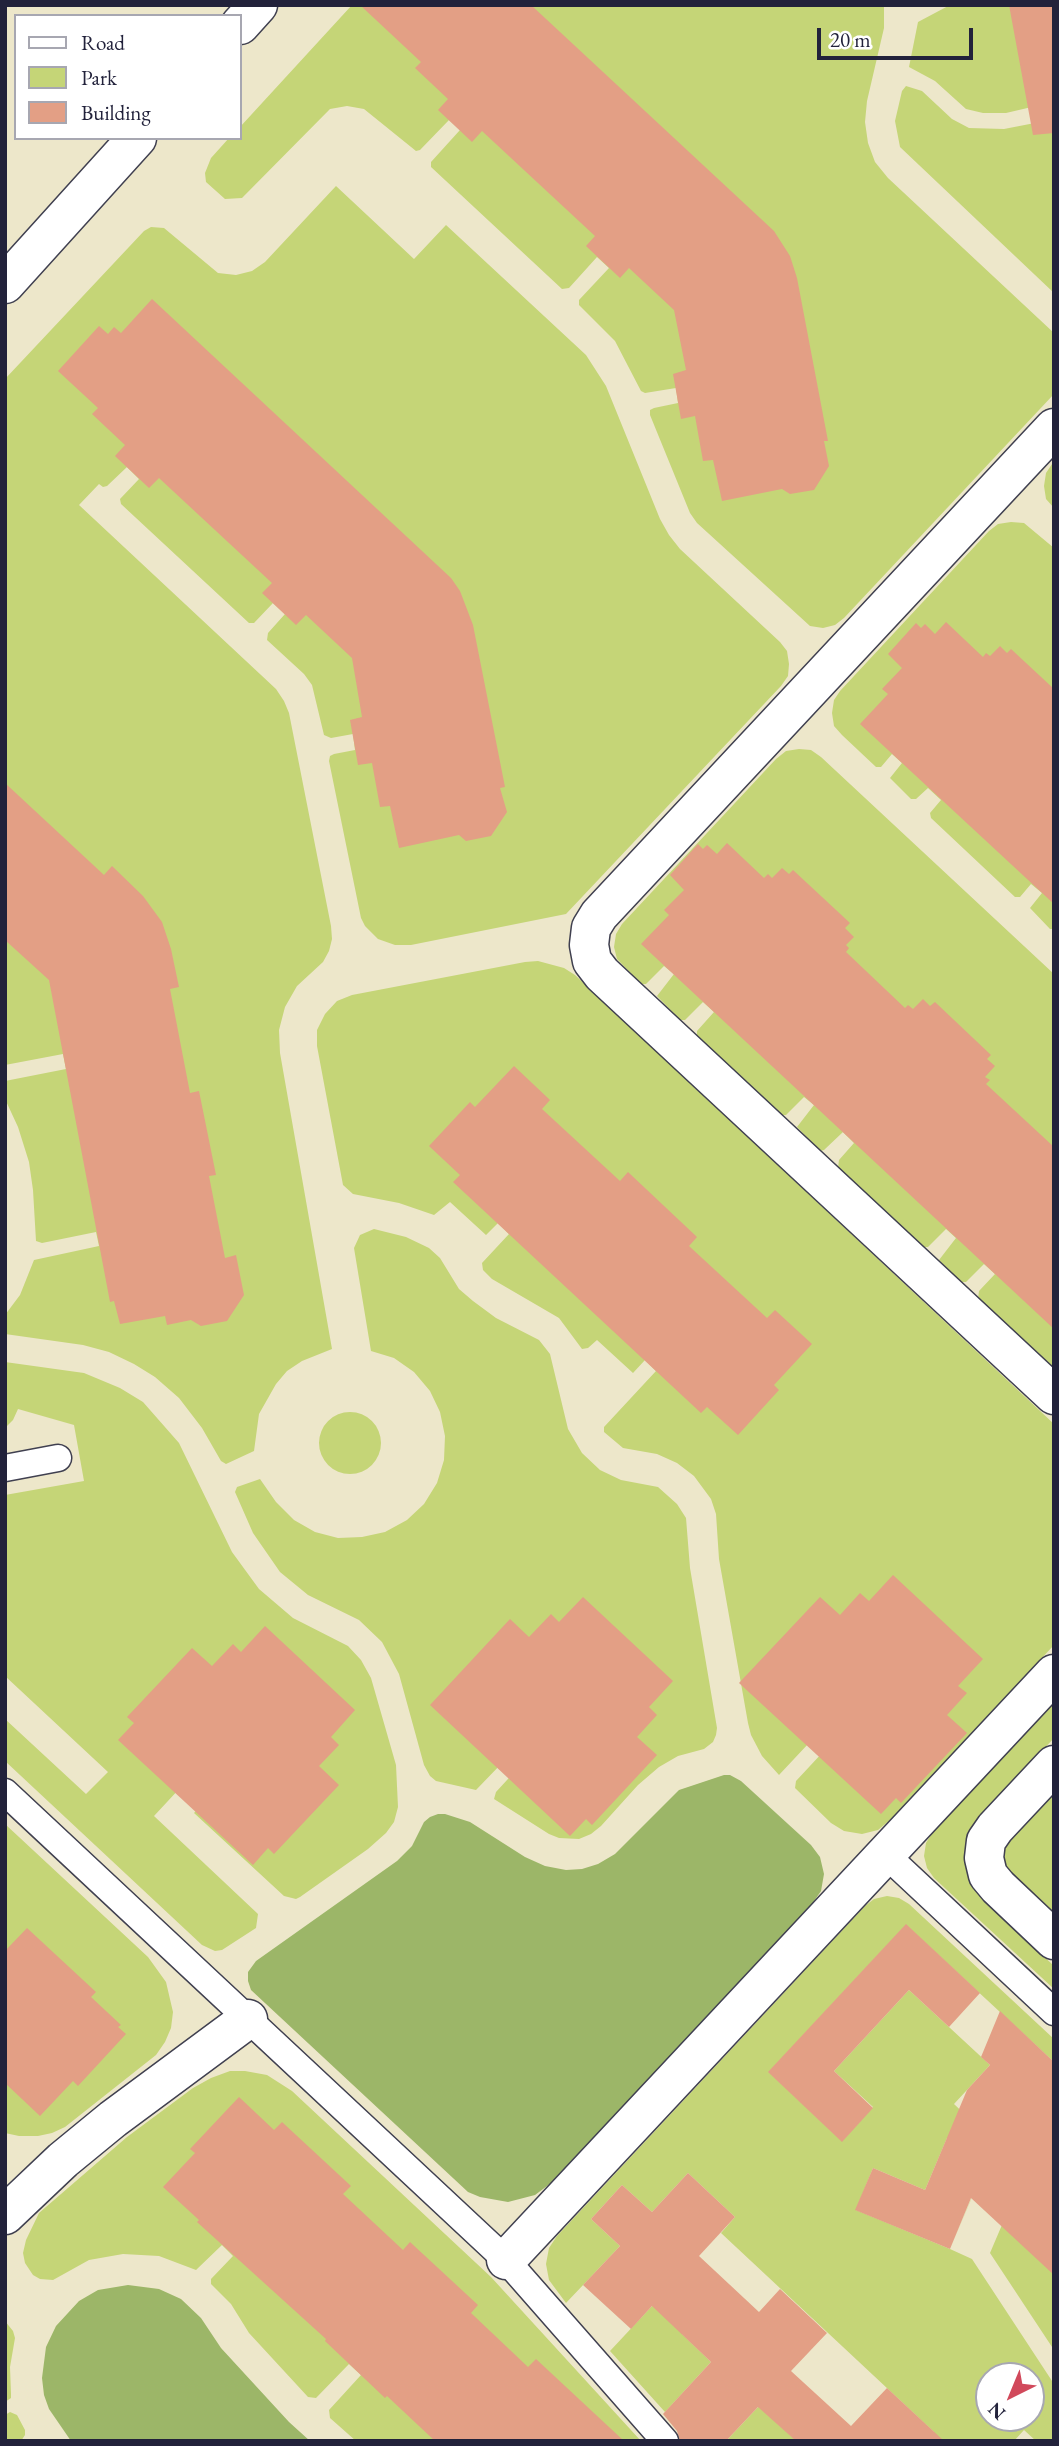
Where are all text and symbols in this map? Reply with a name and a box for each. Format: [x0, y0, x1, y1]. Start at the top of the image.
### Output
legend [14, 14, 242, 140]
scale bar [821, 14, 977, 58]
text: 20 m [830, 26, 871, 53]
text: Road [81, 29, 125, 56]
text: Park [81, 64, 117, 91]
text: Building [81, 99, 151, 126]
north arrow [975, 2362, 1045, 2432]
text: N [983, 2397, 1011, 2426]

